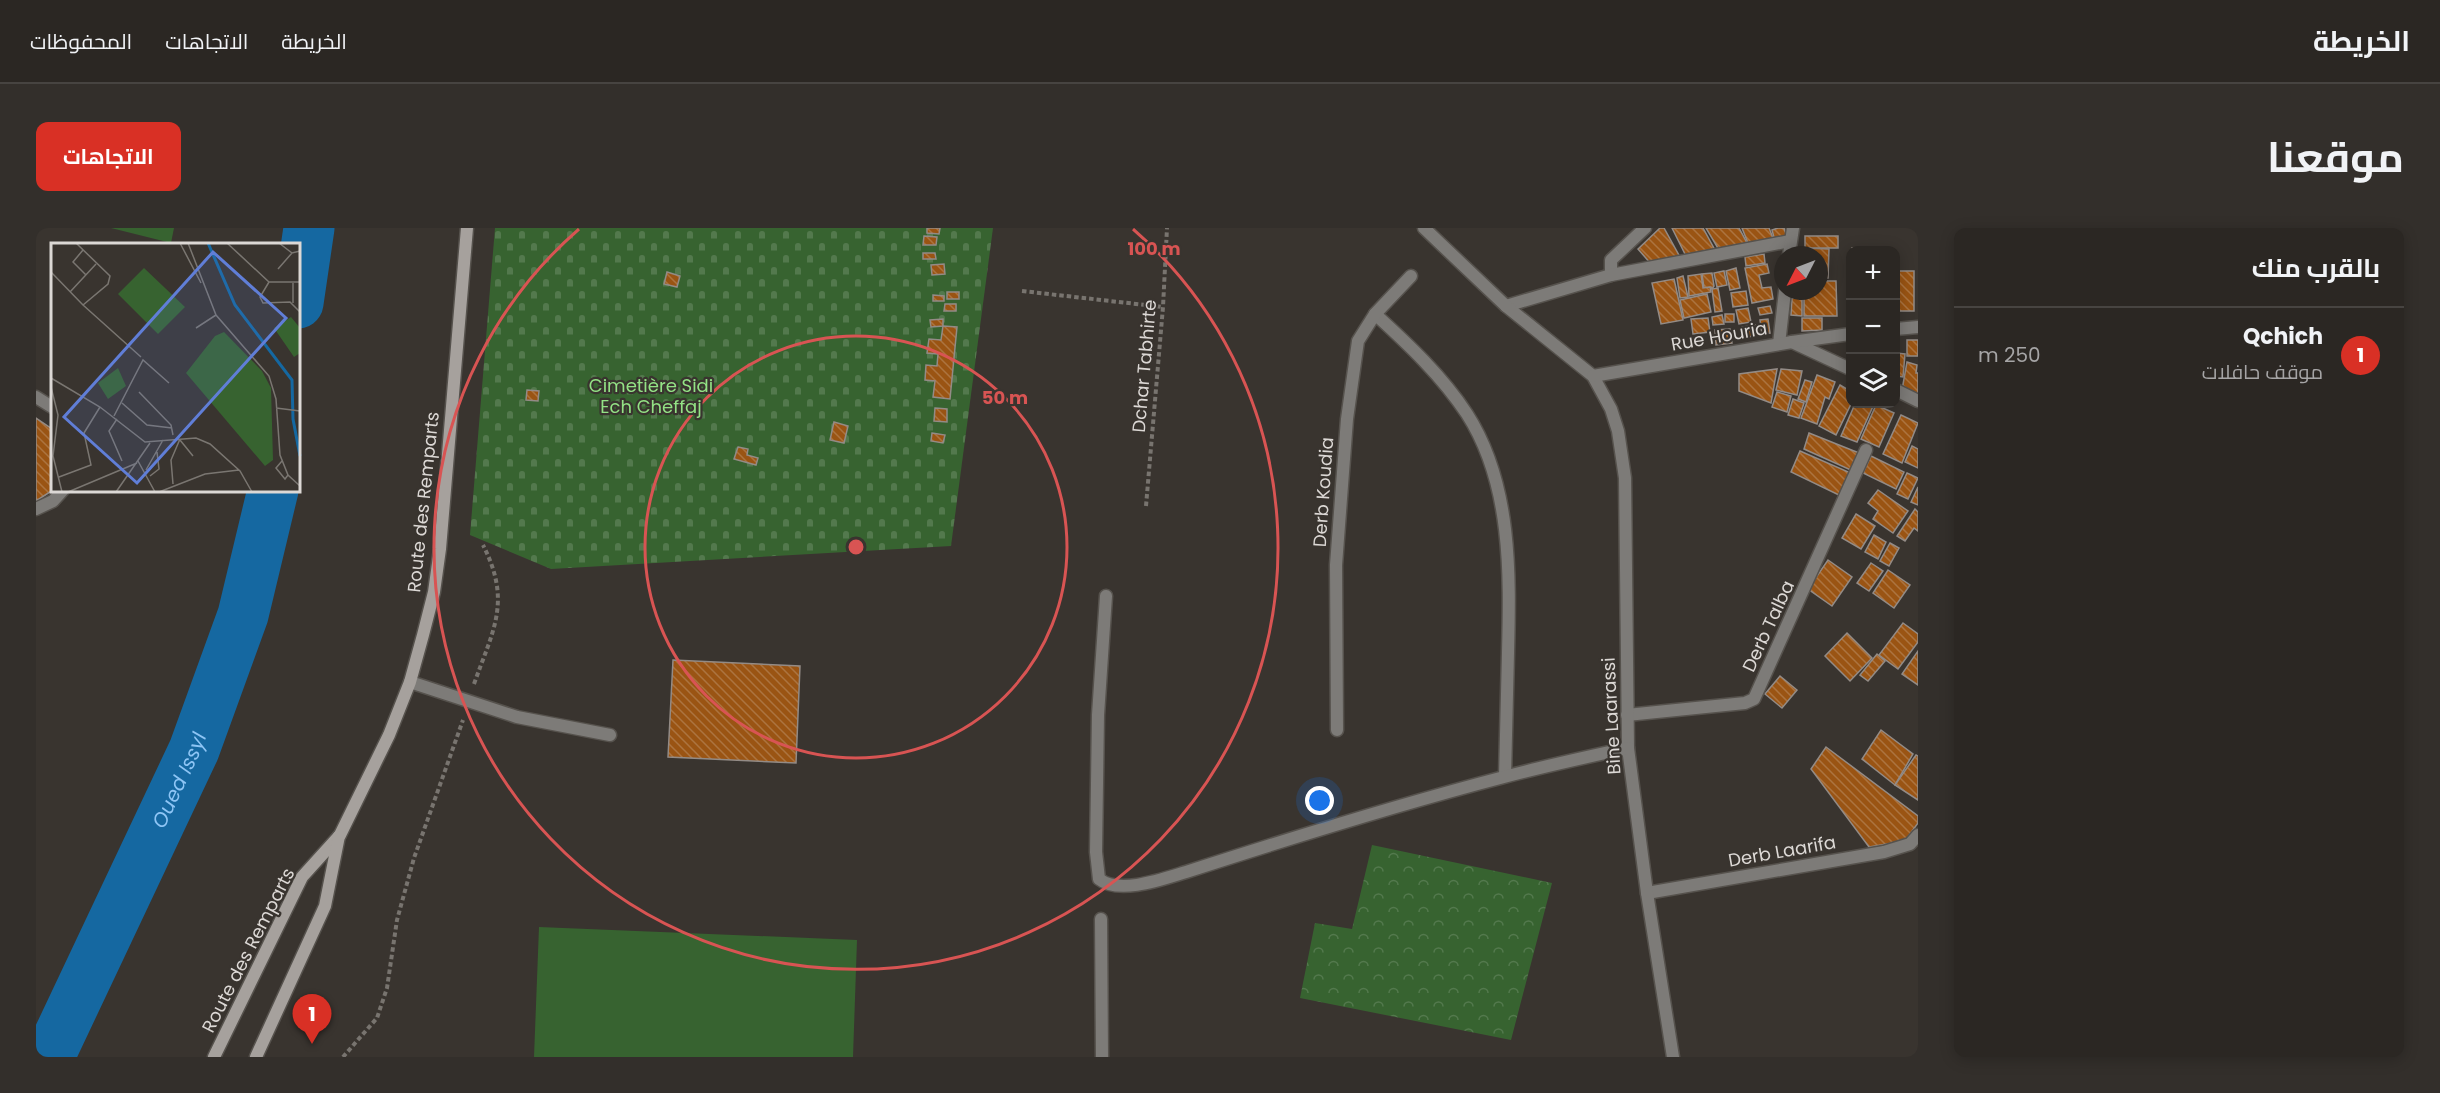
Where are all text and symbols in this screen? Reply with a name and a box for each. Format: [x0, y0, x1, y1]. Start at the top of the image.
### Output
text: الخريطة [2313, 22, 2410, 61]
text: المحفوظات [30, 27, 132, 56]
text: الاتجاهات [165, 27, 248, 56]
text: الخريطة [281, 27, 347, 56]
button: الاتجاهات [36, 122, 181, 191]
text: موقعنا [2267, 128, 2404, 187]
text: 100 m [1127, 236, 1181, 261]
inset map [51, 243, 300, 492]
north arrow [1774, 246, 1828, 300]
map controls [1846, 246, 1900, 408]
button: + [1846, 246, 1900, 300]
text: بالقرب منك [2252, 250, 2380, 286]
street label: Dchar Tabhirte [1126, 299, 1162, 433]
button: − [1846, 300, 1900, 354]
street label: Rue Houria [1669, 315, 1769, 357]
text: Qchich [2243, 321, 2323, 352]
text: 250 m [1978, 341, 2041, 369]
text: 1 [2357, 341, 2364, 369]
button: layers [1846, 354, 1900, 408]
text: موقف حافلات [2202, 358, 2323, 386]
park label: Cimetière Sidi Ech Cheffaj [589, 373, 713, 419]
text: 50 m [982, 385, 1028, 410]
street label: Route des Remparts [401, 410, 445, 594]
street label: Derb Koudia [1307, 436, 1339, 548]
centre of rings [846, 537, 866, 557]
street label: Derb Talba [1736, 576, 1800, 676]
street label: Bine Laarassi [1595, 657, 1627, 775]
water label: Oued Issyl [145, 728, 213, 833]
your location [1305, 786, 1334, 815]
street label: Derb Laarifa [1726, 829, 1838, 873]
street label: Route des Remparts [196, 863, 300, 1037]
pin: 1 [292, 994, 332, 1044]

